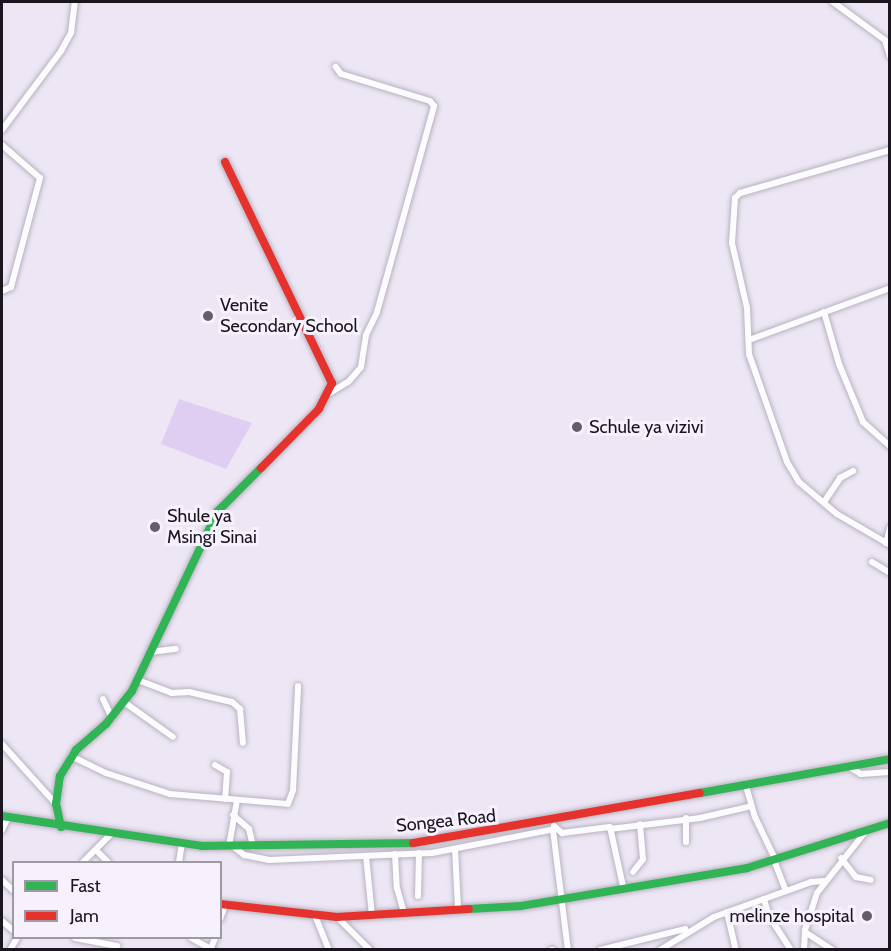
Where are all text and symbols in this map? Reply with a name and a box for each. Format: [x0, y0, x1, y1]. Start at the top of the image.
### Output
place label: Venite Secondary School [220, 295, 358, 338]
marker: Venite Secondary School [201, 309, 215, 323]
place label: Schule ya vizivi [589, 416, 704, 438]
marker: Schule ya vizivi [570, 420, 584, 434]
place label: Shule ya Msingi Sinai [167, 506, 257, 548]
marker: Shule ya Msingi Sinai [148, 520, 162, 534]
street label: Songea Road [395, 805, 497, 837]
legend [12, 861, 222, 939]
text: Fast [70, 875, 101, 897]
text: Jam [70, 905, 99, 927]
place label: melinze hospital [729, 905, 854, 927]
marker: melinze hospital [858, 907, 876, 925]

